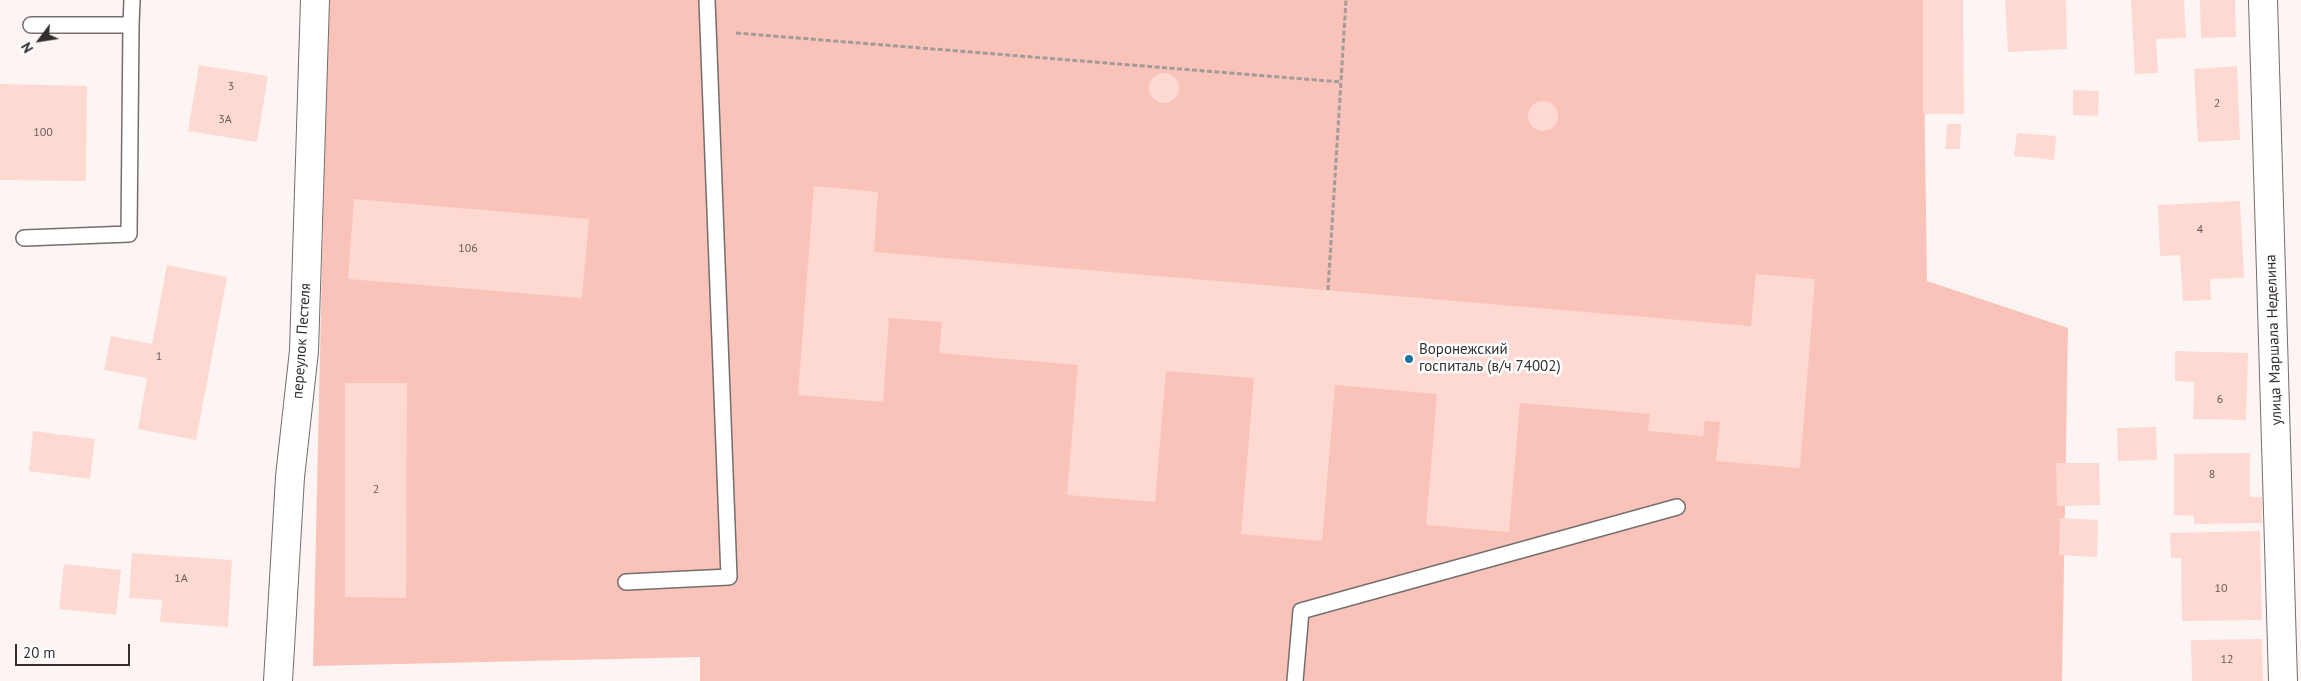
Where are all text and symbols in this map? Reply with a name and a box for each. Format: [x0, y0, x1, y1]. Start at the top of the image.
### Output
north arrow [15, 15, 65, 65]
text: N [17, 39, 37, 56]
house number: 3 [228, 80, 234, 94]
house number: 2 [2214, 97, 2220, 111]
house number: 3А [218, 113, 232, 127]
house number: 100 [33, 126, 53, 140]
house number: 4 [2197, 223, 2203, 237]
house number: 106 [458, 242, 478, 256]
street label: улица Маршала Неделина [2262, 254, 2286, 426]
street label: переулок Пестеля [289, 282, 315, 400]
place label: Воронежский госпиталь (в/ч 74002) [1419, 341, 1561, 376]
house number: 1 [156, 350, 162, 364]
marker: Воронежский госпиталь (в/ч 74002) [1403, 353, 1415, 365]
house number: 6 [2217, 393, 2223, 407]
house number: 8 [2209, 468, 2215, 482]
house number: 2 [373, 483, 379, 497]
house number: 1А [174, 572, 188, 586]
house number: 10 [2214, 582, 2228, 596]
scale bar [18, 634, 132, 666]
text: 20 m [23, 643, 56, 662]
house number: 12 [2220, 653, 2234, 667]

